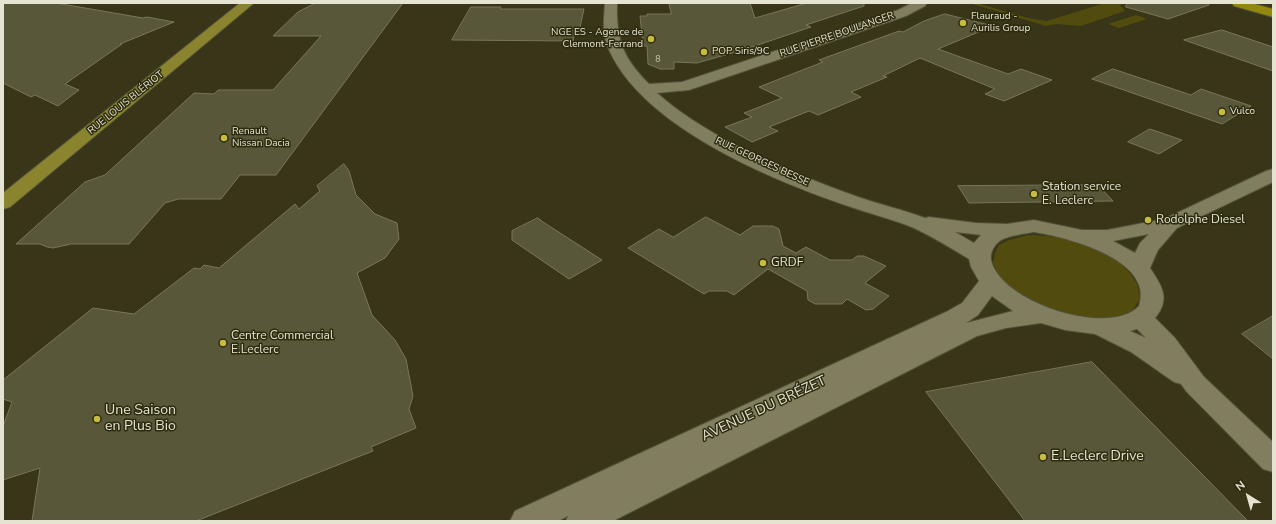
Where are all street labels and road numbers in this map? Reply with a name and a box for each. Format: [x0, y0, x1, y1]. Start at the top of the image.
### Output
street label: RUE PIERRE BOULANGER [778, 10, 896, 60]
street label: RUE LOUIS BLÉRIOT [86, 69, 166, 137]
street label: RUE GEORGES BESSE [713, 135, 811, 189]
street label: AVENUE DU BRÉZET [699, 373, 829, 445]

